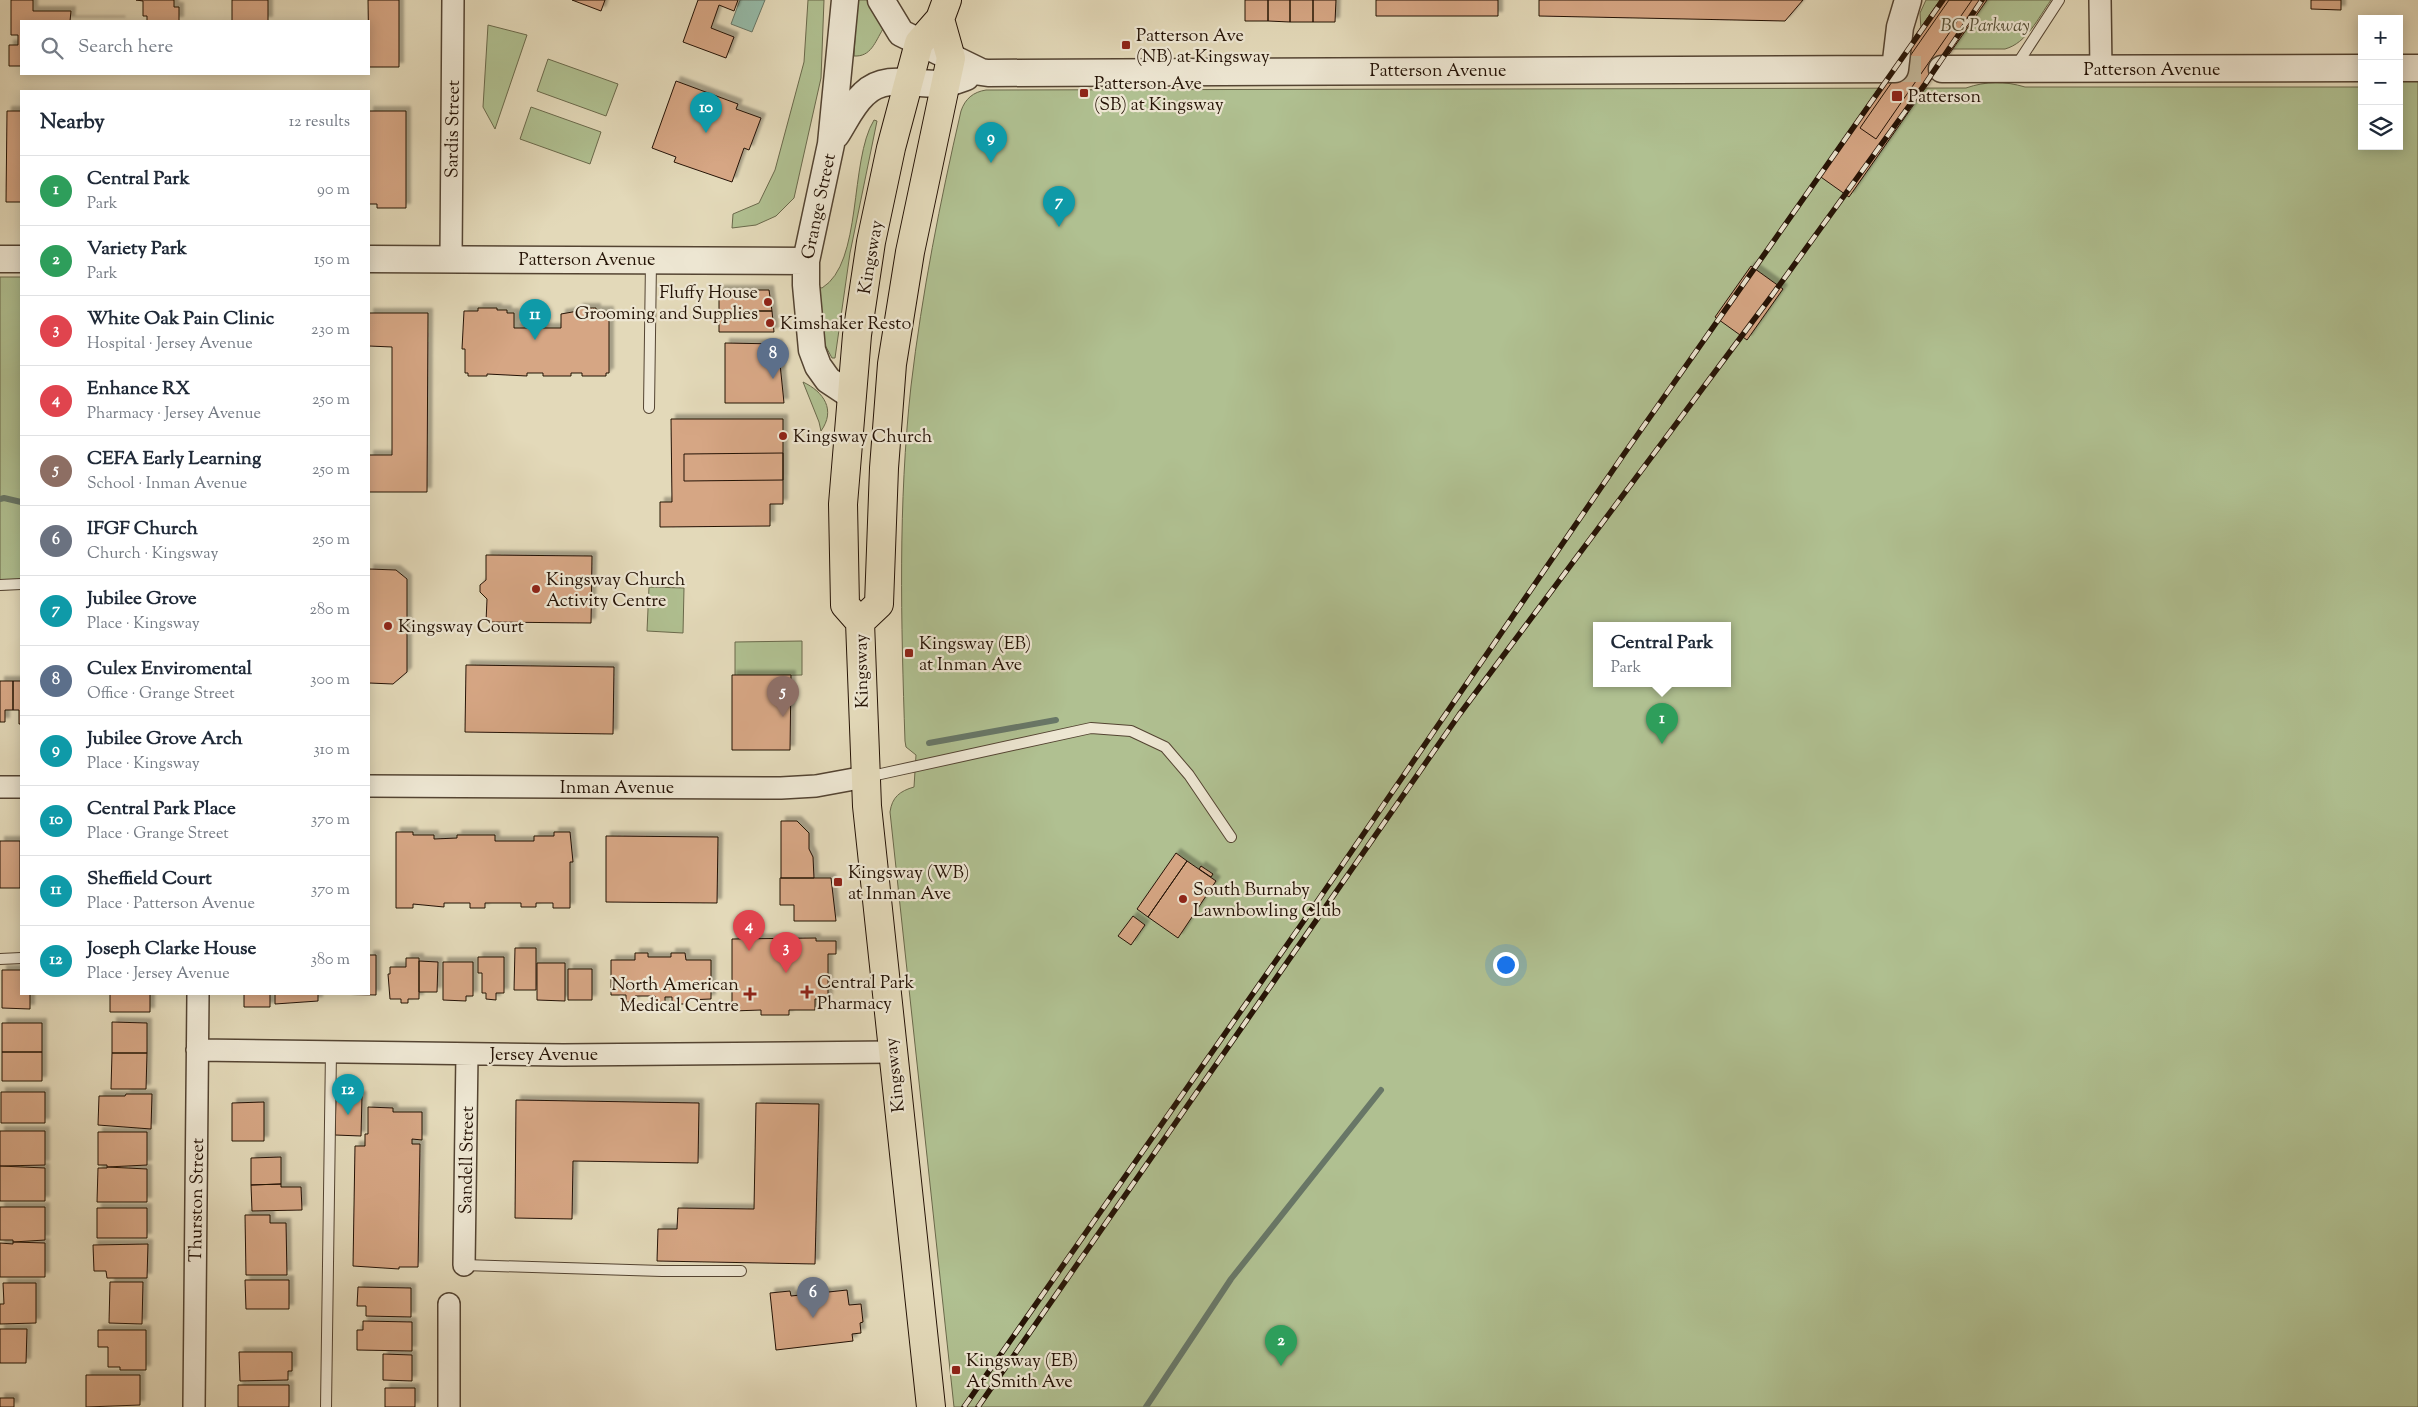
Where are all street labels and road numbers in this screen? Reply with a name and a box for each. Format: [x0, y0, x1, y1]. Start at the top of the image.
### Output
street label: Patterson Avenue [2084, 58, 2221, 84]
street label: Patterson Avenue [1370, 59, 1507, 85]
street label: Sardis Street [440, 80, 468, 178]
street label: Grange Street [796, 151, 844, 262]
street label: Kingsway [853, 218, 891, 297]
street label: Patterson Avenue [519, 248, 656, 274]
street label: Kingsway [849, 633, 877, 709]
street label: Inman Avenue [560, 776, 674, 802]
street label: Kingsway [879, 1036, 913, 1113]
street label: Jersey Avenue [489, 1043, 598, 1069]
street label: Sandell Street [454, 1106, 482, 1214]
street label: Thurston Street [184, 1138, 212, 1262]

